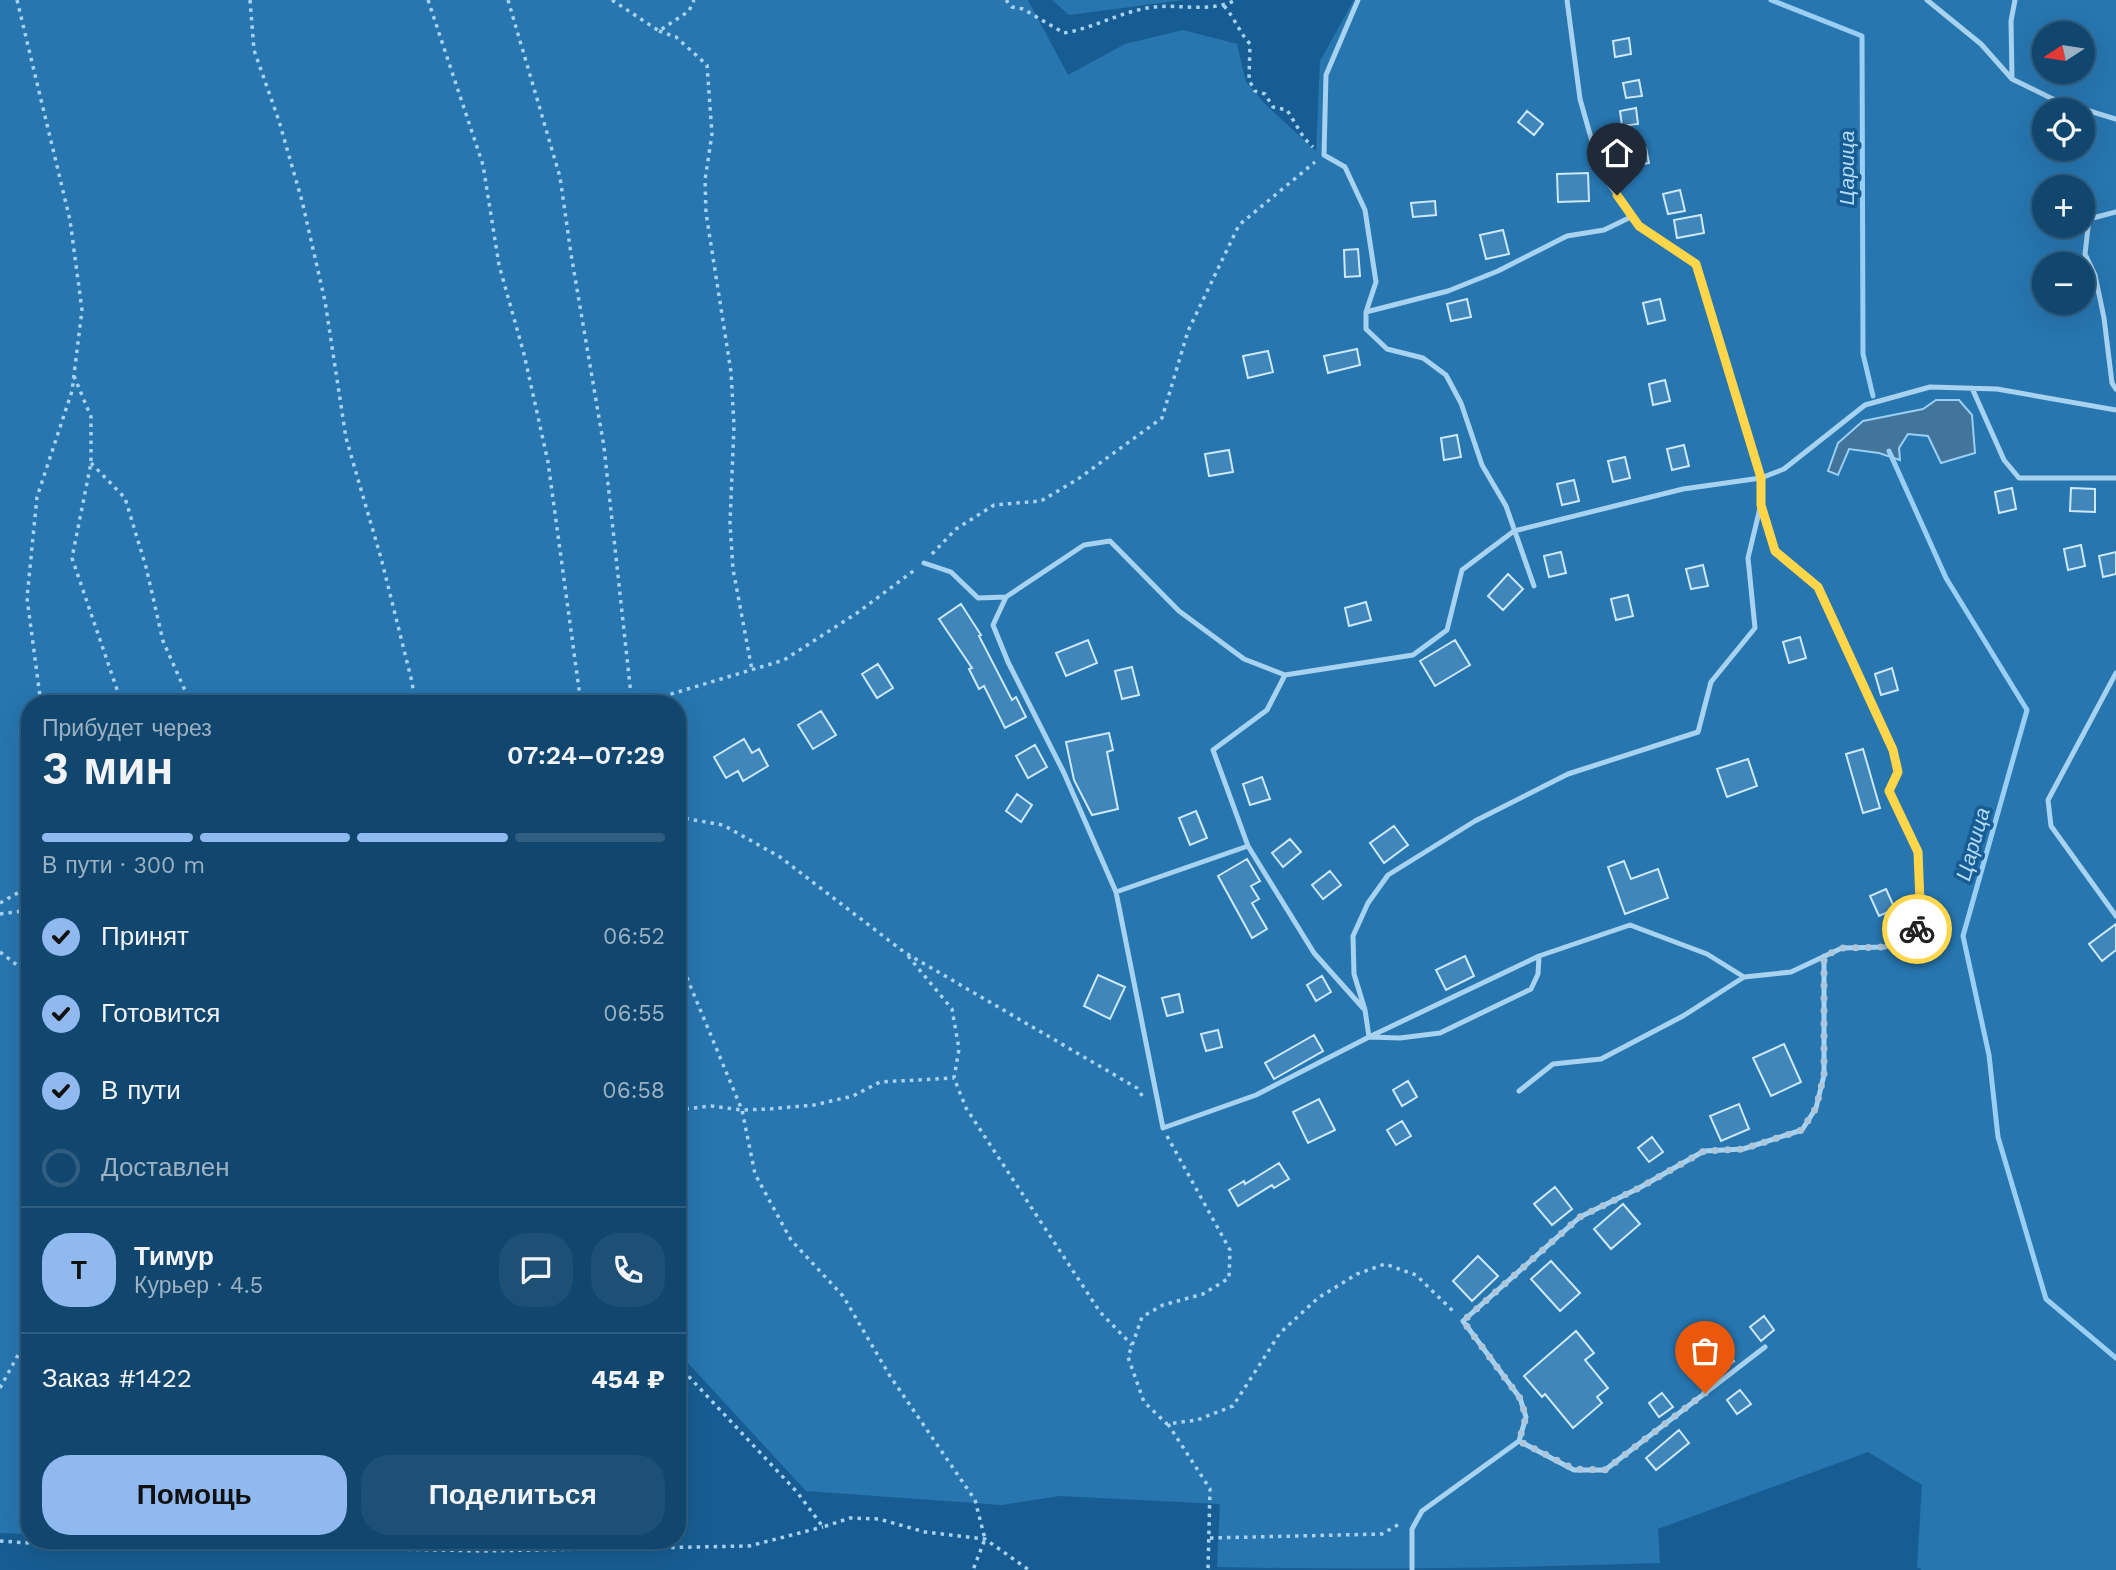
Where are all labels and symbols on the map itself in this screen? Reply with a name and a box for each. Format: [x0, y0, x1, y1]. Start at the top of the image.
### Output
north arrow [2032, 21, 2095, 84]
pin [1587, 123, 1647, 195]
water label: Царица [1834, 131, 1859, 205]
water label: Царица [1950, 804, 1995, 883]
courier [1882, 894, 1952, 964]
pin [1675, 1321, 1735, 1393]

